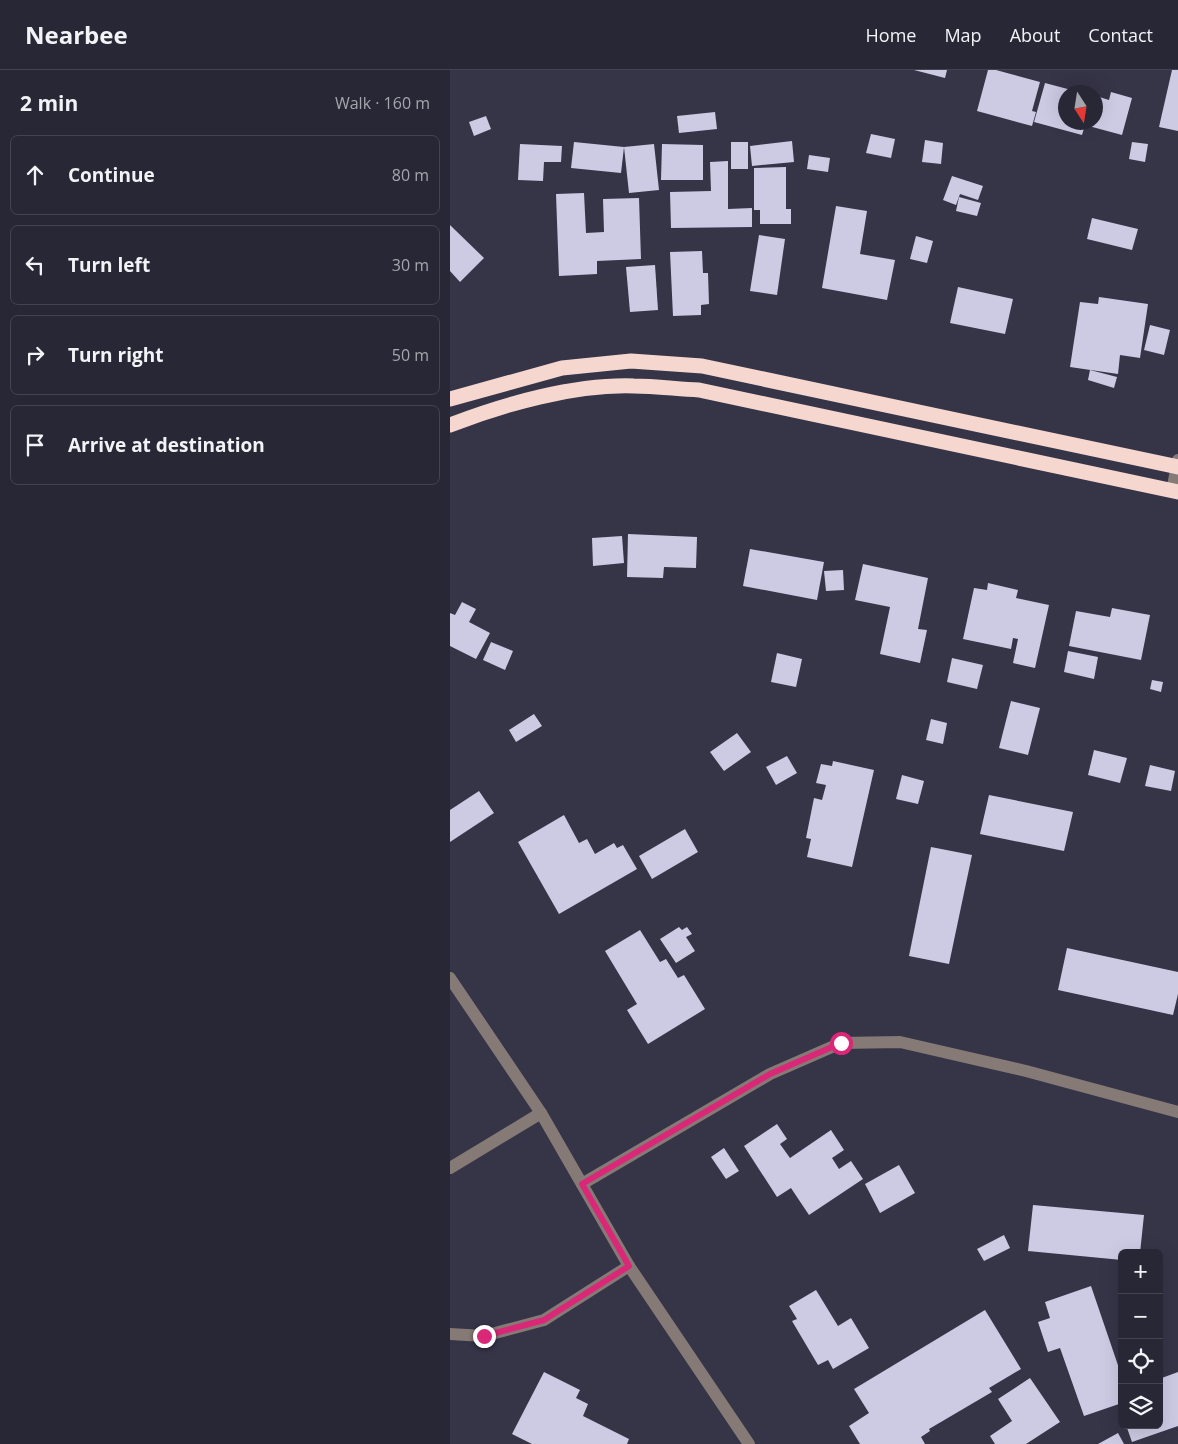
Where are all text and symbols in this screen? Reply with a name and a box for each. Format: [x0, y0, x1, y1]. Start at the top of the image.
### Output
text: Nearbee [25, 18, 128, 51]
text: Home [866, 23, 916, 47]
text: Map [944, 23, 982, 47]
text: About [1010, 23, 1060, 47]
text: Contact [1088, 23, 1153, 47]
north arrow [1058, 85, 1103, 130]
text: 2 min [20, 89, 78, 117]
text: Walk · 160 m [335, 92, 430, 114]
icon: ahead [21, 161, 49, 189]
text: Continue [68, 162, 155, 188]
text: 80 m [392, 164, 429, 186]
icon: left [21, 251, 49, 279]
text: Turn left [68, 252, 150, 278]
text: 30 m [392, 254, 429, 276]
icon: right [21, 341, 49, 369]
text: Turn right [68, 342, 163, 368]
text: 50 m [392, 344, 429, 366]
icon: arrive [21, 431, 49, 459]
text: Arrive at destination [68, 432, 265, 458]
route start [830, 1032, 853, 1055]
map controls [1118, 1249, 1163, 1429]
button: + [1118, 1249, 1163, 1294]
button: − [1118, 1294, 1163, 1339]
route end [473, 1325, 496, 1348]
button: locate [1118, 1339, 1163, 1384]
button: layers [1118, 1384, 1163, 1429]

